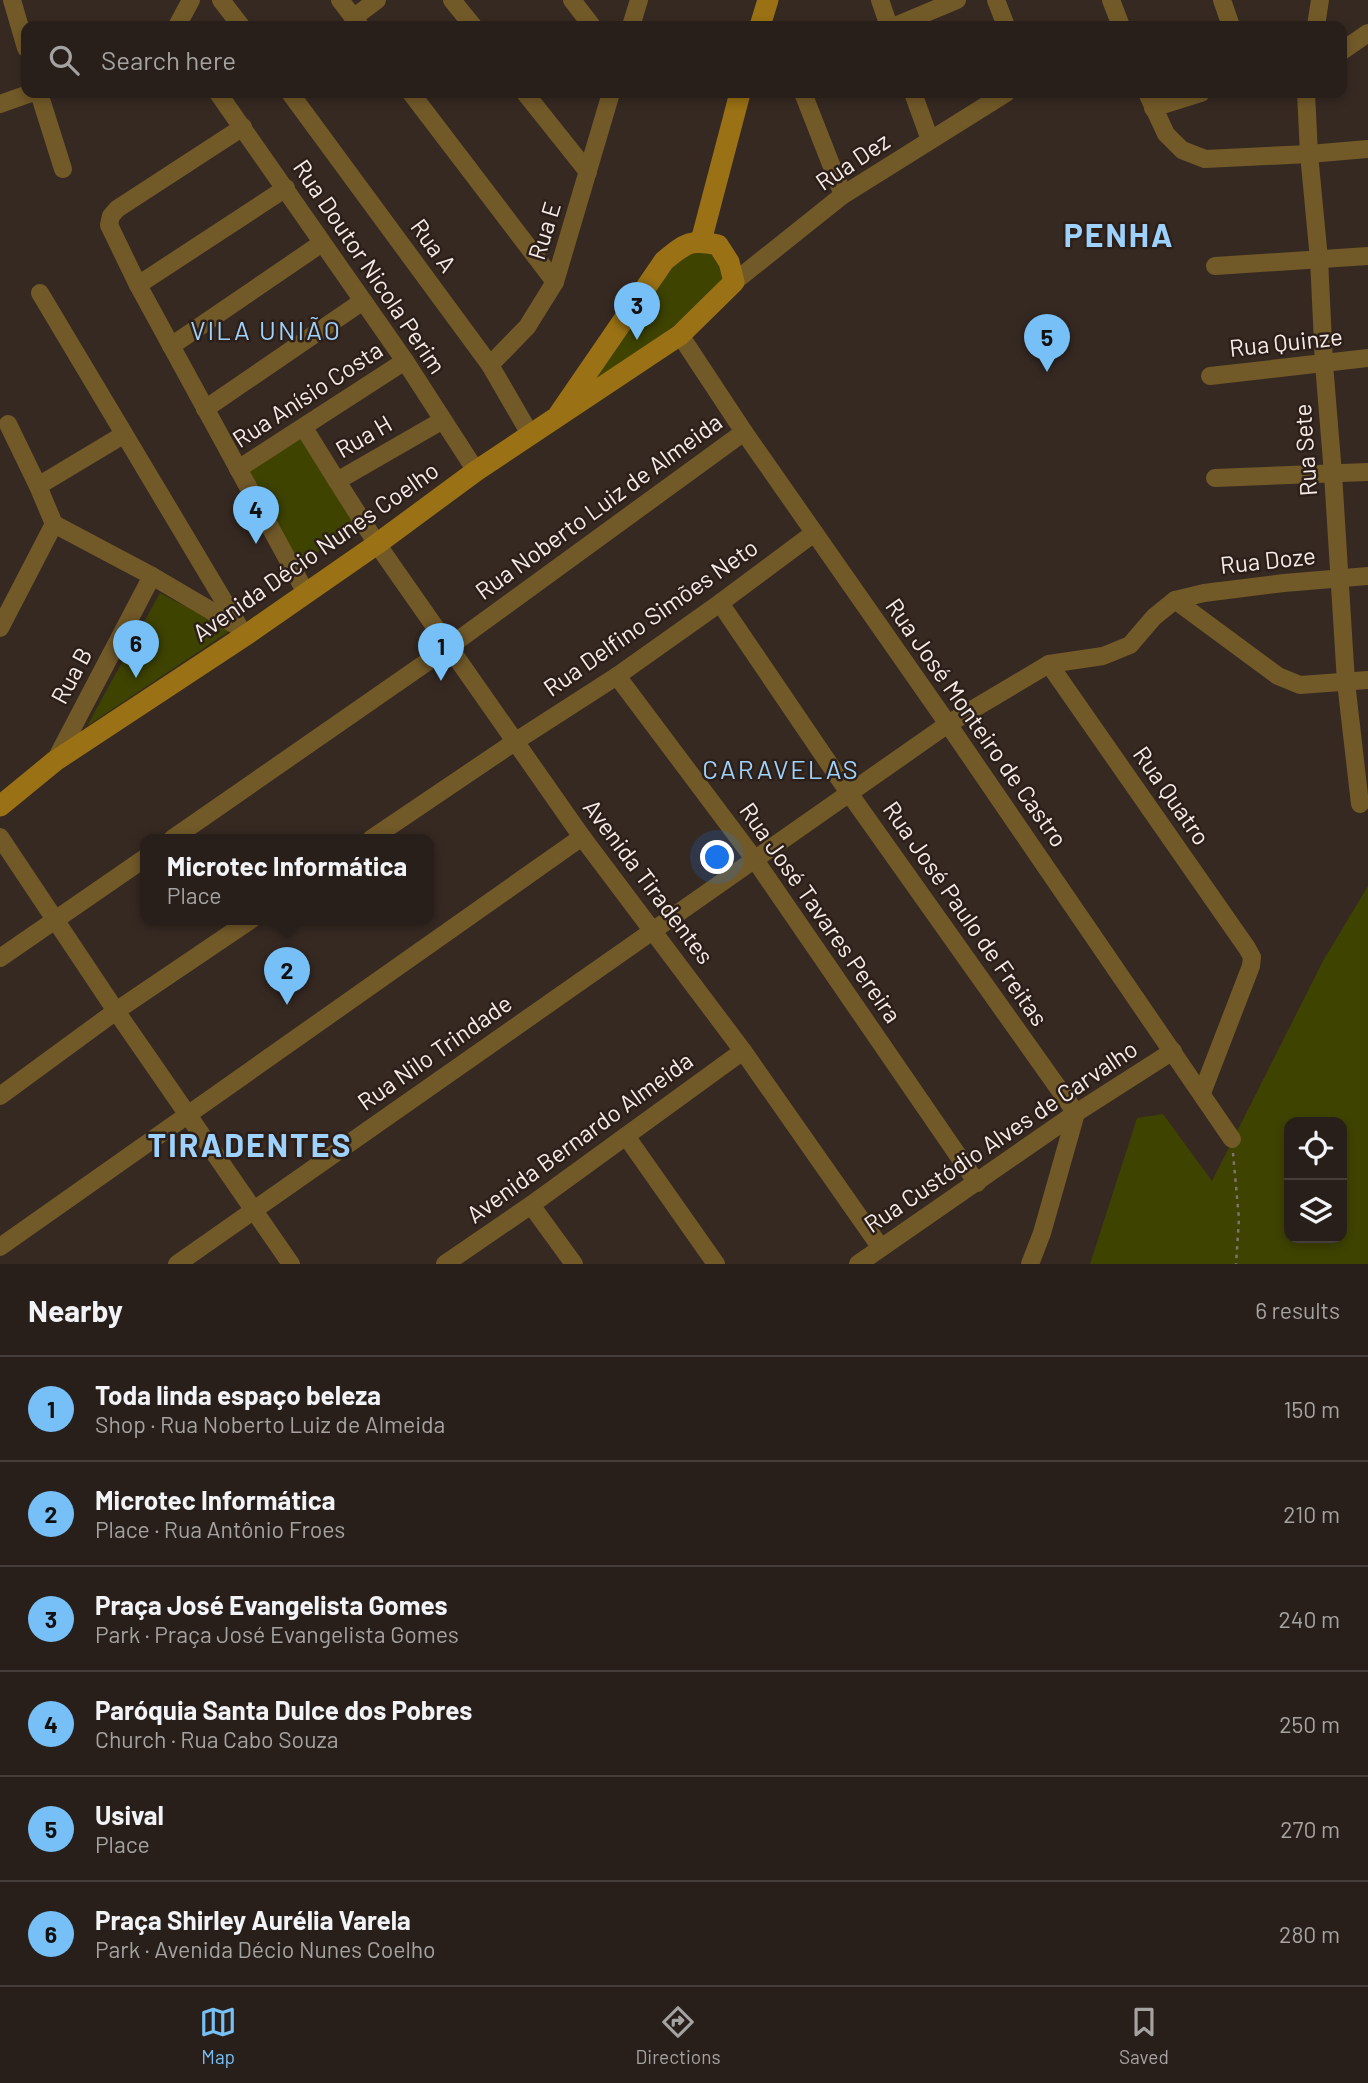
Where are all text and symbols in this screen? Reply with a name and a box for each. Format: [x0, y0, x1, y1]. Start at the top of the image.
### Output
search box [21, 21, 1347, 98]
icon: search [45, 41, 83, 79]
text: Search here [101, 44, 236, 75]
street label: Rua Dez [810, 126, 895, 196]
street label: Rua Doutor Nicola Perim [288, 154, 453, 379]
street label: Rua E [521, 198, 566, 263]
street label: Rua A [405, 213, 463, 278]
district label: PENHA [1064, 215, 1174, 253]
pin: 3 [614, 282, 660, 340]
district label: VILA UNIÃO [190, 314, 342, 345]
pin: 5 [1024, 314, 1070, 372]
street label: Rua Quinze [1228, 321, 1344, 362]
street label: Rua Anísio Costa [227, 334, 388, 453]
street label: Rua Sete [1287, 403, 1322, 497]
street label: Rua Noberto Luiz de Almeida [469, 407, 727, 605]
street label: Rua H [330, 408, 397, 463]
street label: Avenida Décio Nunes Coelho [187, 455, 444, 647]
pin: 4 [233, 486, 279, 544]
street label: Rua Delfino Simões Neto [537, 532, 763, 702]
street label: Rua Doze [1219, 540, 1317, 579]
street label: Rua José Monteiro de Castro [880, 592, 1074, 852]
pin: 6 [113, 620, 159, 678]
pin: 1 [418, 623, 464, 681]
street label: Rua B [44, 642, 97, 708]
street label: Rua Quatro [1128, 740, 1217, 850]
district label: CARAVELAS [702, 753, 860, 784]
street label: Avenida Tiradentes [578, 793, 721, 969]
street label: Rua José Paulo de Freitas [878, 795, 1055, 1031]
street label: Rua José Tavares Pereira [734, 796, 908, 1028]
popup [140, 834, 434, 925]
your location [700, 840, 734, 874]
text: Microtec Informática [167, 850, 407, 881]
text: Place [167, 881, 222, 909]
pin: 2 [264, 947, 310, 1005]
street label: Rua Nilo Trindade [351, 988, 517, 1116]
street label: Rua Custódio Alves de Carvalho [858, 1033, 1142, 1238]
street label: Avenida Bernardo Almeida [460, 1045, 698, 1229]
map controls [1284, 1117, 1347, 1243]
button: locate [1284, 1117, 1347, 1180]
district label: TIRADENTES [148, 1125, 352, 1163]
button: layers [1284, 1180, 1347, 1243]
text: Nearby [28, 1292, 123, 1328]
text: 6 results [1255, 1296, 1340, 1324]
text: Toda linda espaço beleza [95, 1379, 381, 1410]
text: 1 [47, 1395, 55, 1423]
text: 150 m [1284, 1395, 1340, 1423]
text: Shop · Rua Noberto Luiz de Almeida [95, 1410, 445, 1438]
text: Microtec Informática [95, 1484, 335, 1515]
text: 2 [45, 1500, 57, 1528]
text: 210 m [1283, 1500, 1340, 1528]
text: Place · Rua Antônio Froes [95, 1515, 345, 1543]
text: Praça José Evangelista Gomes [95, 1589, 447, 1620]
text: 3 [45, 1605, 57, 1633]
text: 240 m [1278, 1605, 1340, 1633]
text: Park · Praça José Evangelista Gomes [95, 1620, 459, 1648]
text: Paróquia Santa Dulce dos Pobres [95, 1694, 472, 1725]
text: 4 [44, 1710, 58, 1738]
text: 250 m [1279, 1710, 1340, 1738]
text: Church · Rua Cabo Souza [95, 1725, 338, 1753]
text: Usival [95, 1799, 164, 1830]
text: 5 [45, 1815, 57, 1843]
text: 270 m [1280, 1815, 1340, 1843]
text: Place [95, 1830, 150, 1858]
text: Praça Shirley Aurélia Varela [95, 1904, 411, 1935]
text: 6 [45, 1920, 57, 1948]
text: 280 m [1279, 1920, 1340, 1948]
text: Park · Avenida Décio Nunes Coelho [95, 1935, 436, 1963]
tab: Map [199, 2003, 237, 2068]
tab: Directions [636, 2003, 721, 2068]
tab: Saved [1119, 2003, 1169, 2068]

